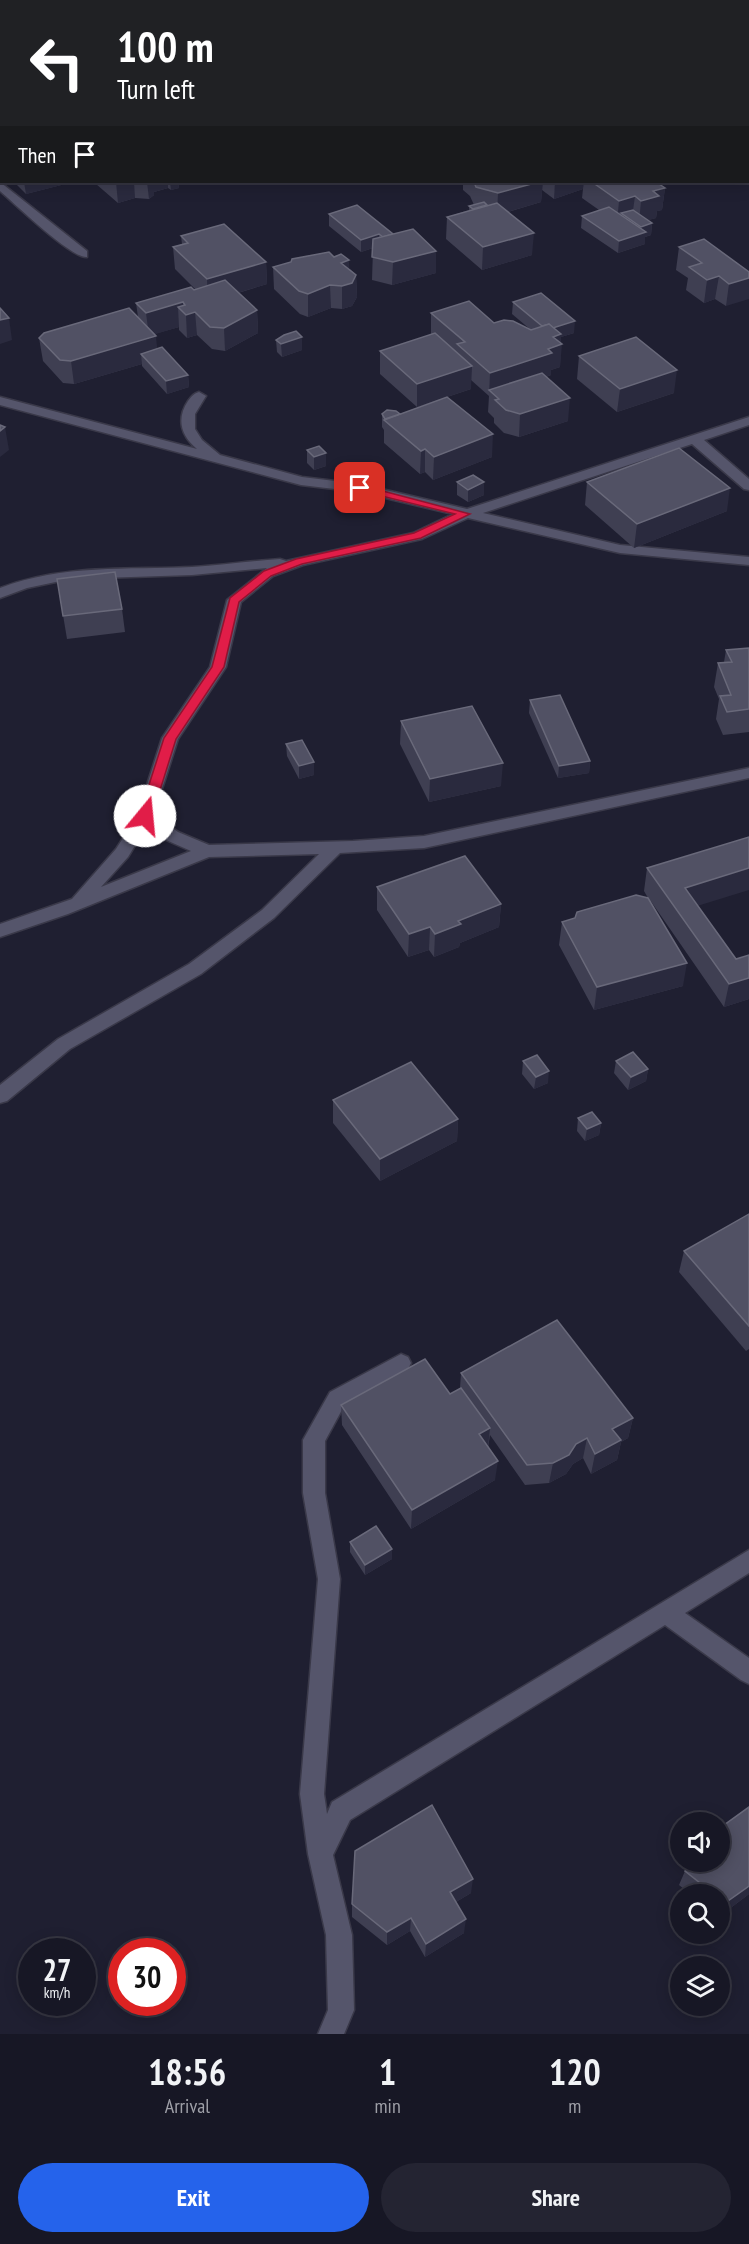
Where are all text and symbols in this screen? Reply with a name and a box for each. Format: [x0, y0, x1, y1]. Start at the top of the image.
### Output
text: 100 m [117, 19, 214, 74]
icon: left [18, 24, 96, 102]
text: Turn left [117, 72, 195, 106]
icon: arrive [68, 138, 101, 171]
text: Then [18, 141, 56, 169]
pin [334, 462, 385, 513]
icon: arrive [343, 471, 376, 504]
position arrow [113, 784, 177, 848]
map controls [670, 1812, 730, 2016]
button: sound [670, 1812, 730, 1872]
button: search [670, 1884, 730, 1944]
speed limit sign: 30 [108, 1938, 186, 2016]
text: 27 [43, 1950, 71, 1989]
button: layers [670, 1956, 730, 2016]
text: km/h [44, 1983, 70, 2002]
text: 18:56 [148, 2048, 226, 2095]
text: 1 [379, 2048, 396, 2095]
text: 120 [549, 2048, 601, 2095]
text: Arrival [165, 2093, 210, 2119]
text: min [375, 2093, 401, 2119]
text: m [568, 2093, 581, 2119]
button: Exit [18, 2163, 369, 2232]
button: Share [381, 2163, 731, 2232]

